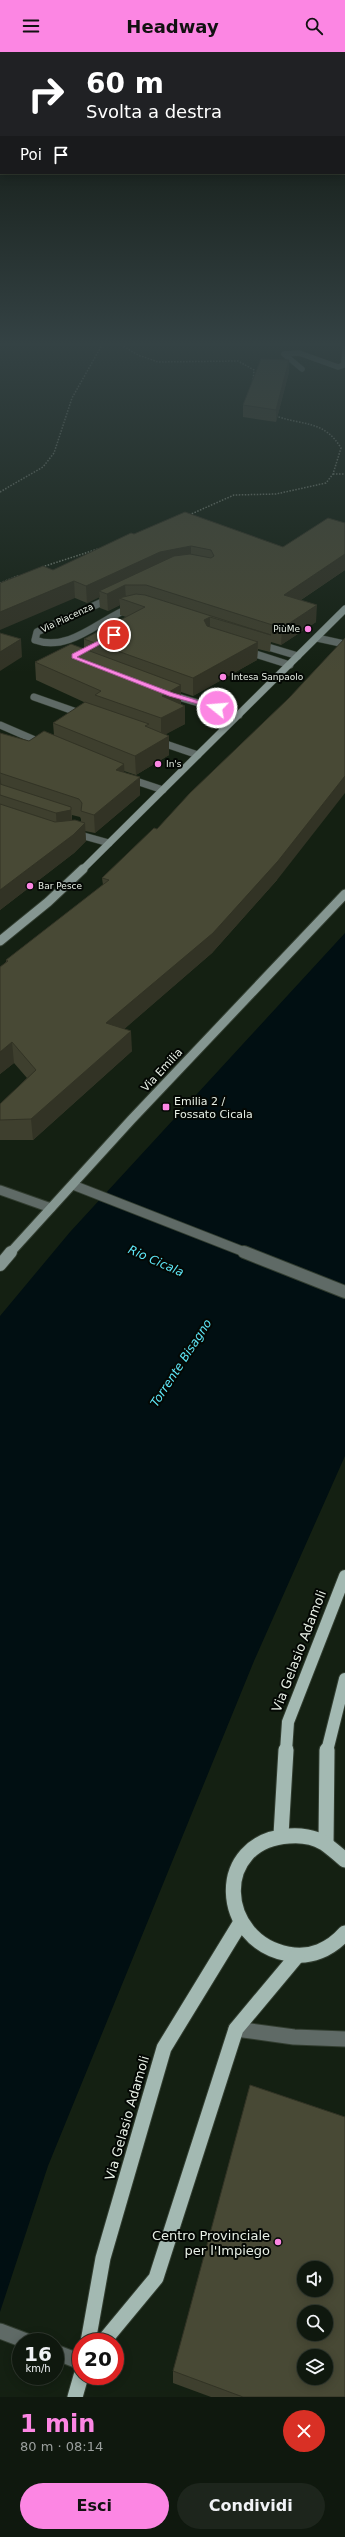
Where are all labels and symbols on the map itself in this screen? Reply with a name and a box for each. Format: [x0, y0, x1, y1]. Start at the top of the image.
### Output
street label: Via Piacenza [39, 602, 95, 634]
pin [97, 618, 131, 652]
place label: PiùMe [273, 624, 300, 634]
marker: PiùMe [303, 624, 313, 634]
marker: Intesa Sanpaolo [218, 672, 228, 682]
place label: Intesa Sanpaolo [231, 672, 304, 682]
position arrow [196, 687, 238, 729]
marker: In's [153, 759, 163, 769]
place label: In's [166, 759, 182, 769]
marker: Bar Pesce [25, 881, 35, 891]
place label: Bar Pesce [38, 881, 83, 891]
street label: Via Emilia [139, 1046, 185, 1094]
place label: Emilia 2 / Fossato Cicala [174, 1095, 253, 1121]
marker: Emilia 2 / Fossato Cicala [161, 1102, 171, 1112]
water label: Rio Cicala [126, 1243, 186, 1279]
water label: Torrente Bisagno [147, 1317, 215, 1409]
street label: Via Gelasio Adamoli [269, 1588, 329, 1714]
street label: Via Gelasio Adamoli [102, 2054, 152, 2182]
place label: Centro Provinciale per l'Impiego [152, 2228, 270, 2258]
marker: Centro Provinciale per l'Impiego [273, 2237, 283, 2247]
speed limit sign: 20 [72, 2333, 124, 2385]

